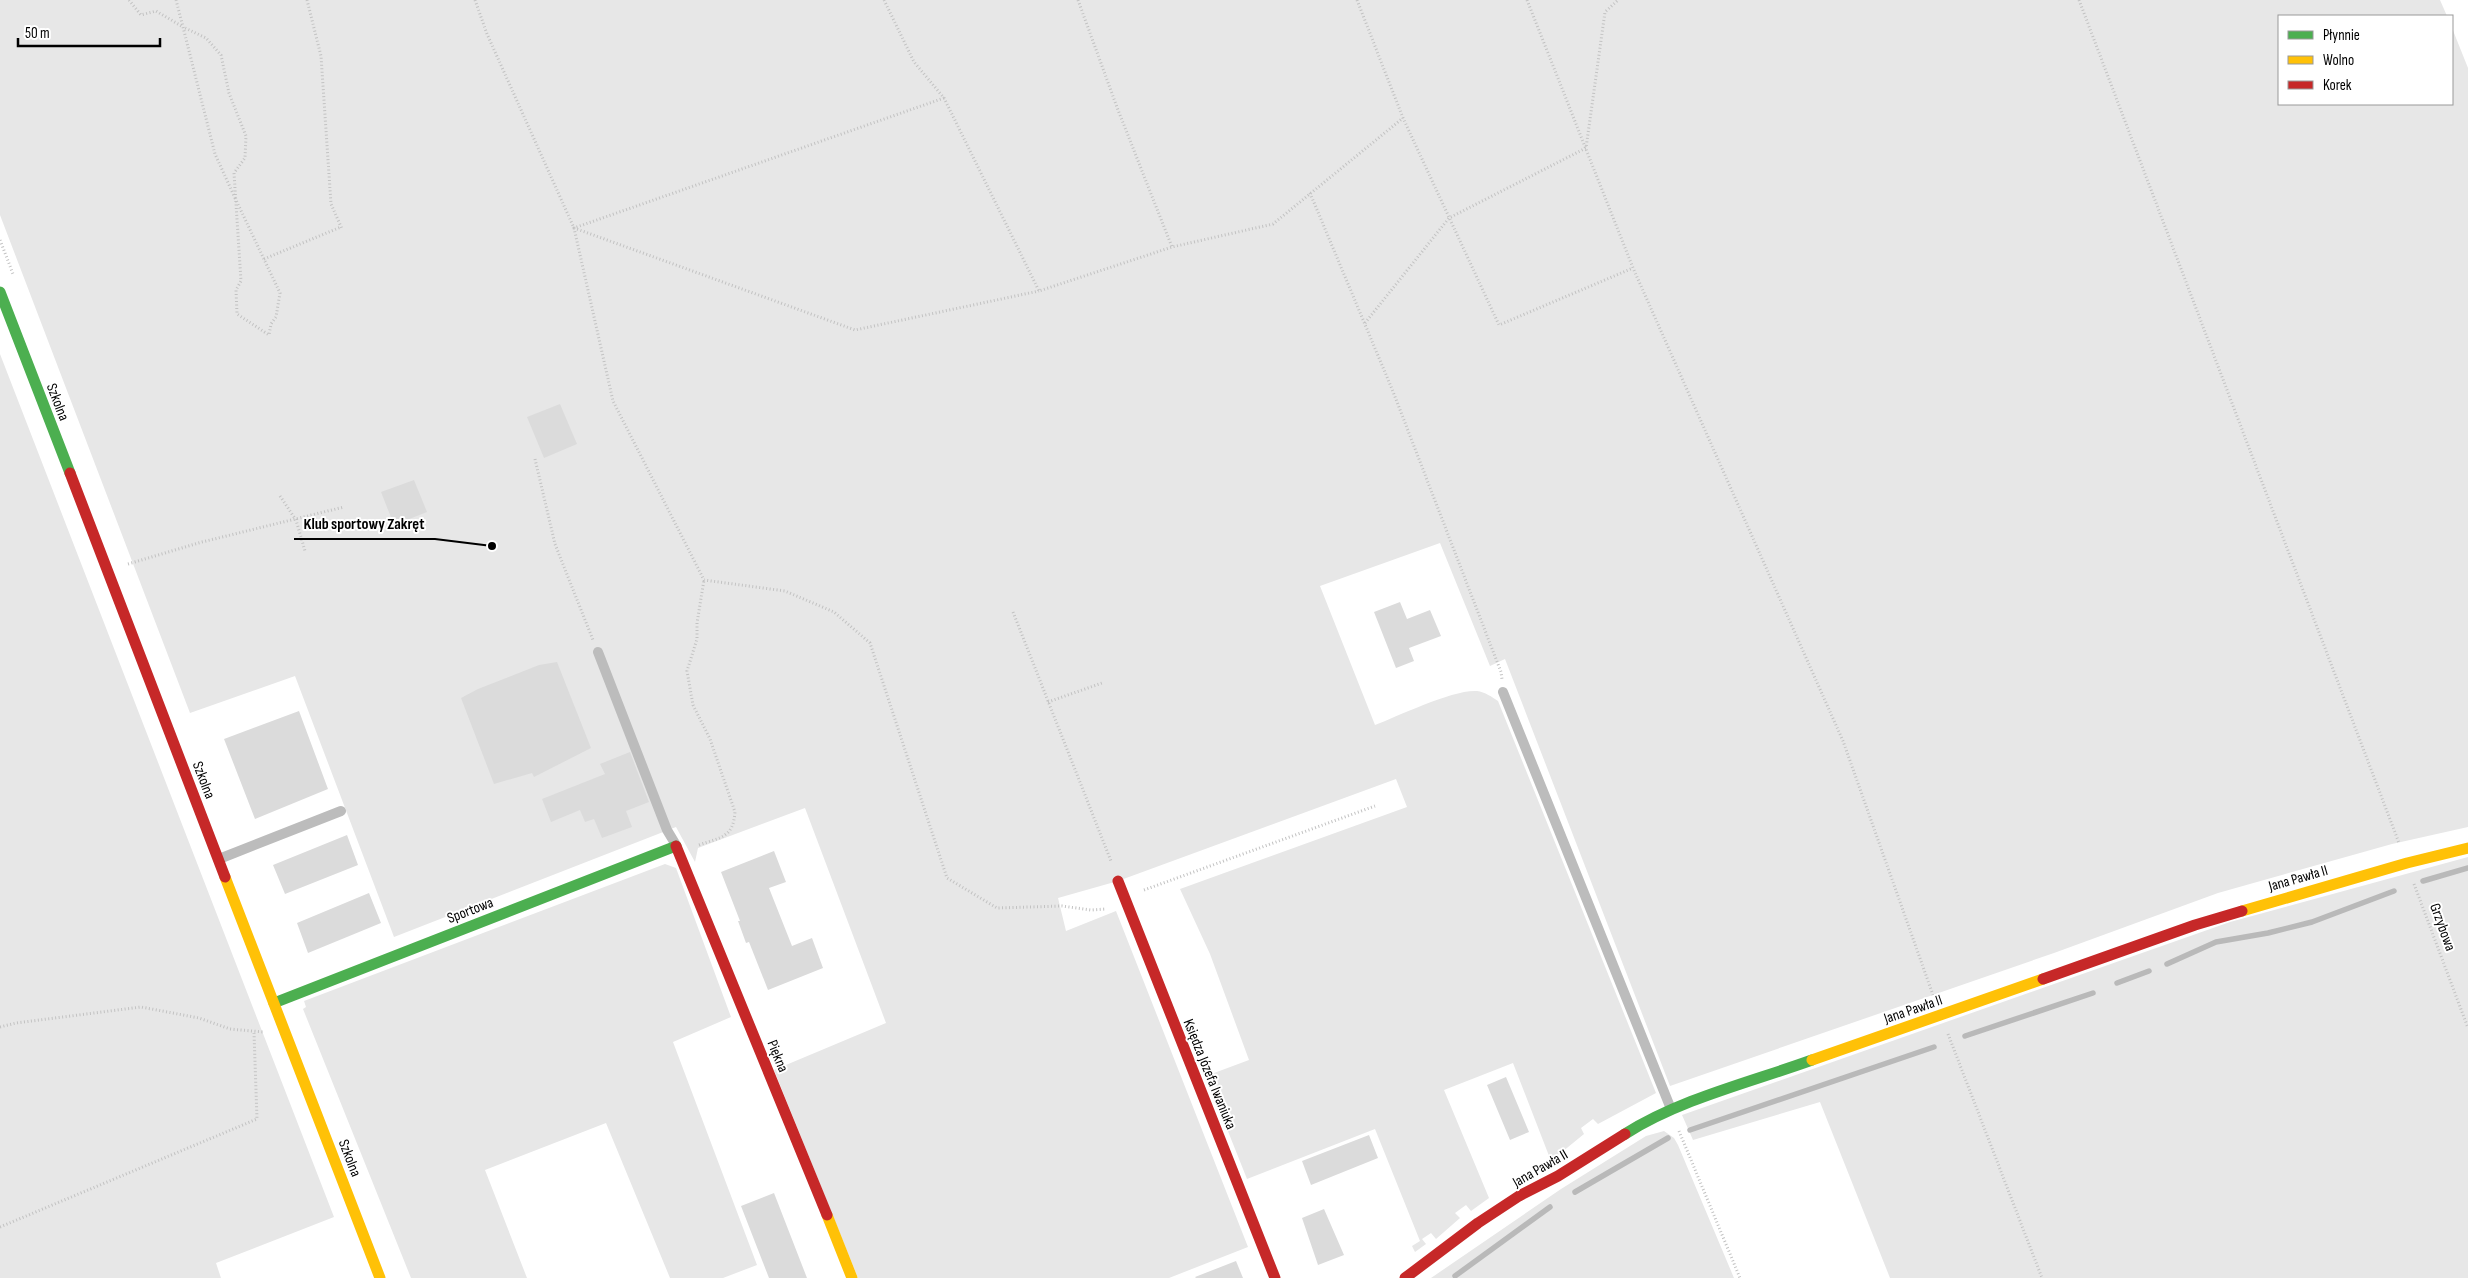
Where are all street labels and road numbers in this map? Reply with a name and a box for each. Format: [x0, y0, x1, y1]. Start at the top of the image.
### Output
street label: Szkolna [42, 381, 73, 424]
street label: Szkolna [188, 759, 219, 802]
street label: Jana Pawła II [2265, 861, 2330, 896]
street label: Sportowa [444, 893, 496, 928]
street label: Grzybowa [2425, 901, 2460, 954]
street label: Jana Pawła II [1880, 991, 1945, 1029]
street label: Księdza Józefa Iwaniuka [1179, 1016, 1240, 1132]
street label: Piękna [763, 1037, 793, 1075]
street label: Szkolna [334, 1137, 365, 1180]
street label: Jana Pawła II [1508, 1145, 1571, 1192]

